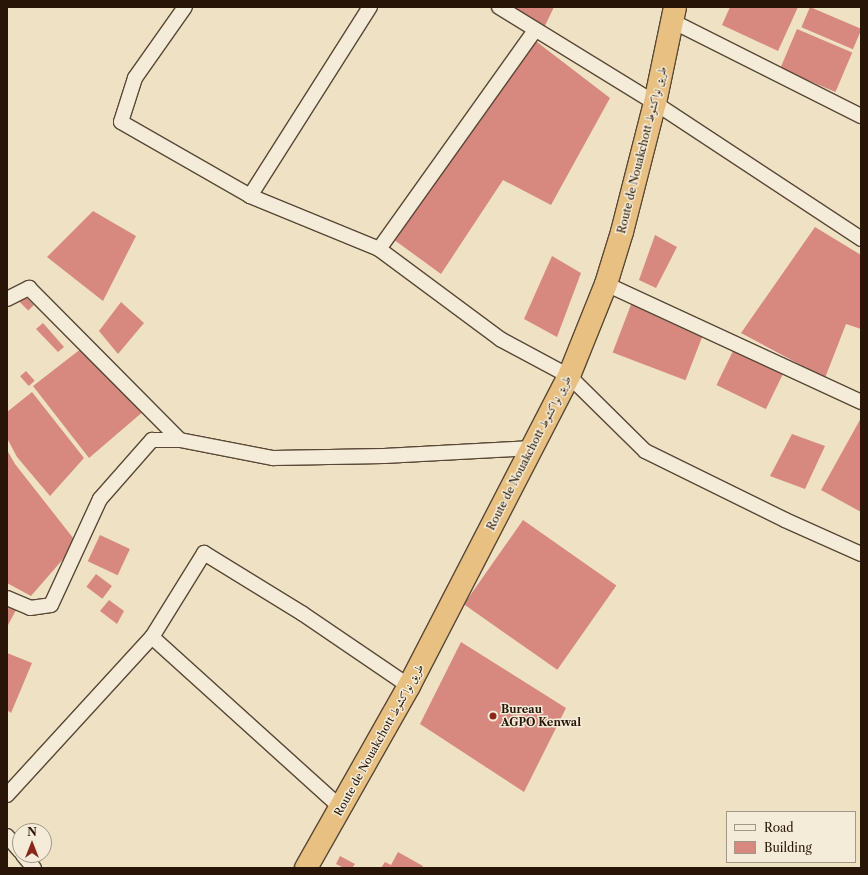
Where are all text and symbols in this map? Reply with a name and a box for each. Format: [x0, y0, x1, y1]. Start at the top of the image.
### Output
street label: Route de Nouakchott طريق نواكشوط [615, 65, 669, 235]
street label: Route de Nouakchott طريق نواكشوط [484, 373, 574, 533]
street label: Route de Nouakchott طريق نواكشوط [332, 662, 426, 818]
place label: Bureau AGPO Kenwal [501, 703, 581, 729]
marker: Bureau AGPO Kenwal [488, 711, 498, 721]
legend [726, 811, 856, 863]
text: Road [764, 820, 794, 835]
north arrow [12, 823, 52, 863]
text: N [27, 825, 37, 839]
text: Building [764, 840, 812, 855]

